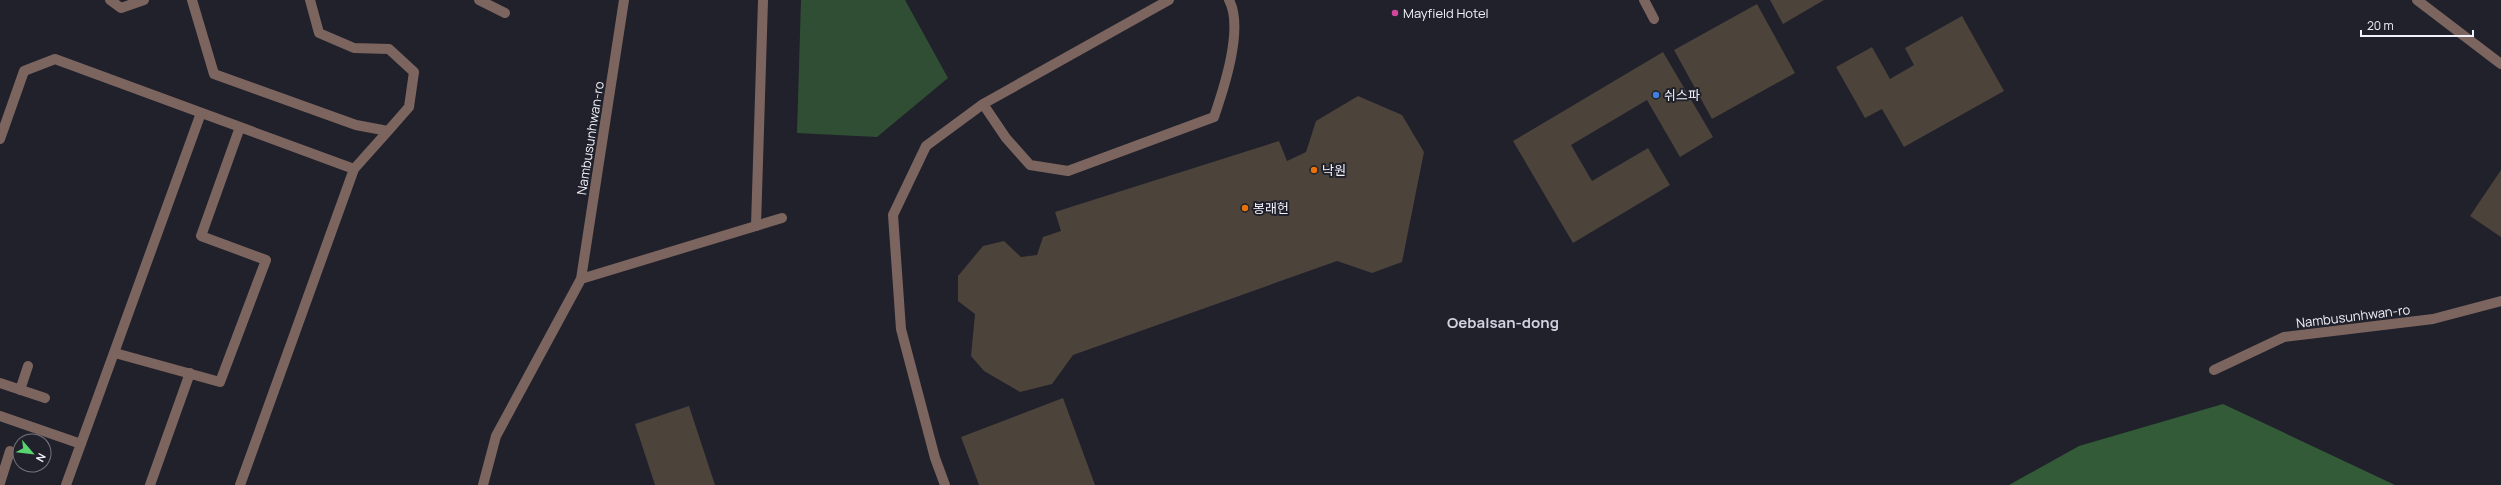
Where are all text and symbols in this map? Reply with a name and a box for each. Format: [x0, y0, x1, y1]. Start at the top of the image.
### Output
place label: Mayfield Hotel [1403, 4, 1489, 22]
marker: Mayfield Hotel [1390, 8, 1400, 18]
scale bar [2361, 12, 2473, 38]
text: 20 m [2367, 17, 2394, 34]
street label: Nambusunhwan-ro [572, 80, 608, 196]
place label: 쉬스파 [1664, 86, 1700, 104]
marker: 쉬스파 [1651, 90, 1661, 100]
place label: 낙원 [1322, 161, 1346, 179]
marker: 낙원 [1309, 165, 1319, 175]
place label: 봉래헌 [1253, 199, 1289, 217]
marker: 봉래헌 [1240, 203, 1250, 213]
street label: Nambusunhwan-ro [2295, 300, 2411, 332]
district label: Oebalsan-dong [1447, 312, 1559, 333]
north arrow [12, 433, 52, 473]
text: N [33, 451, 50, 465]

